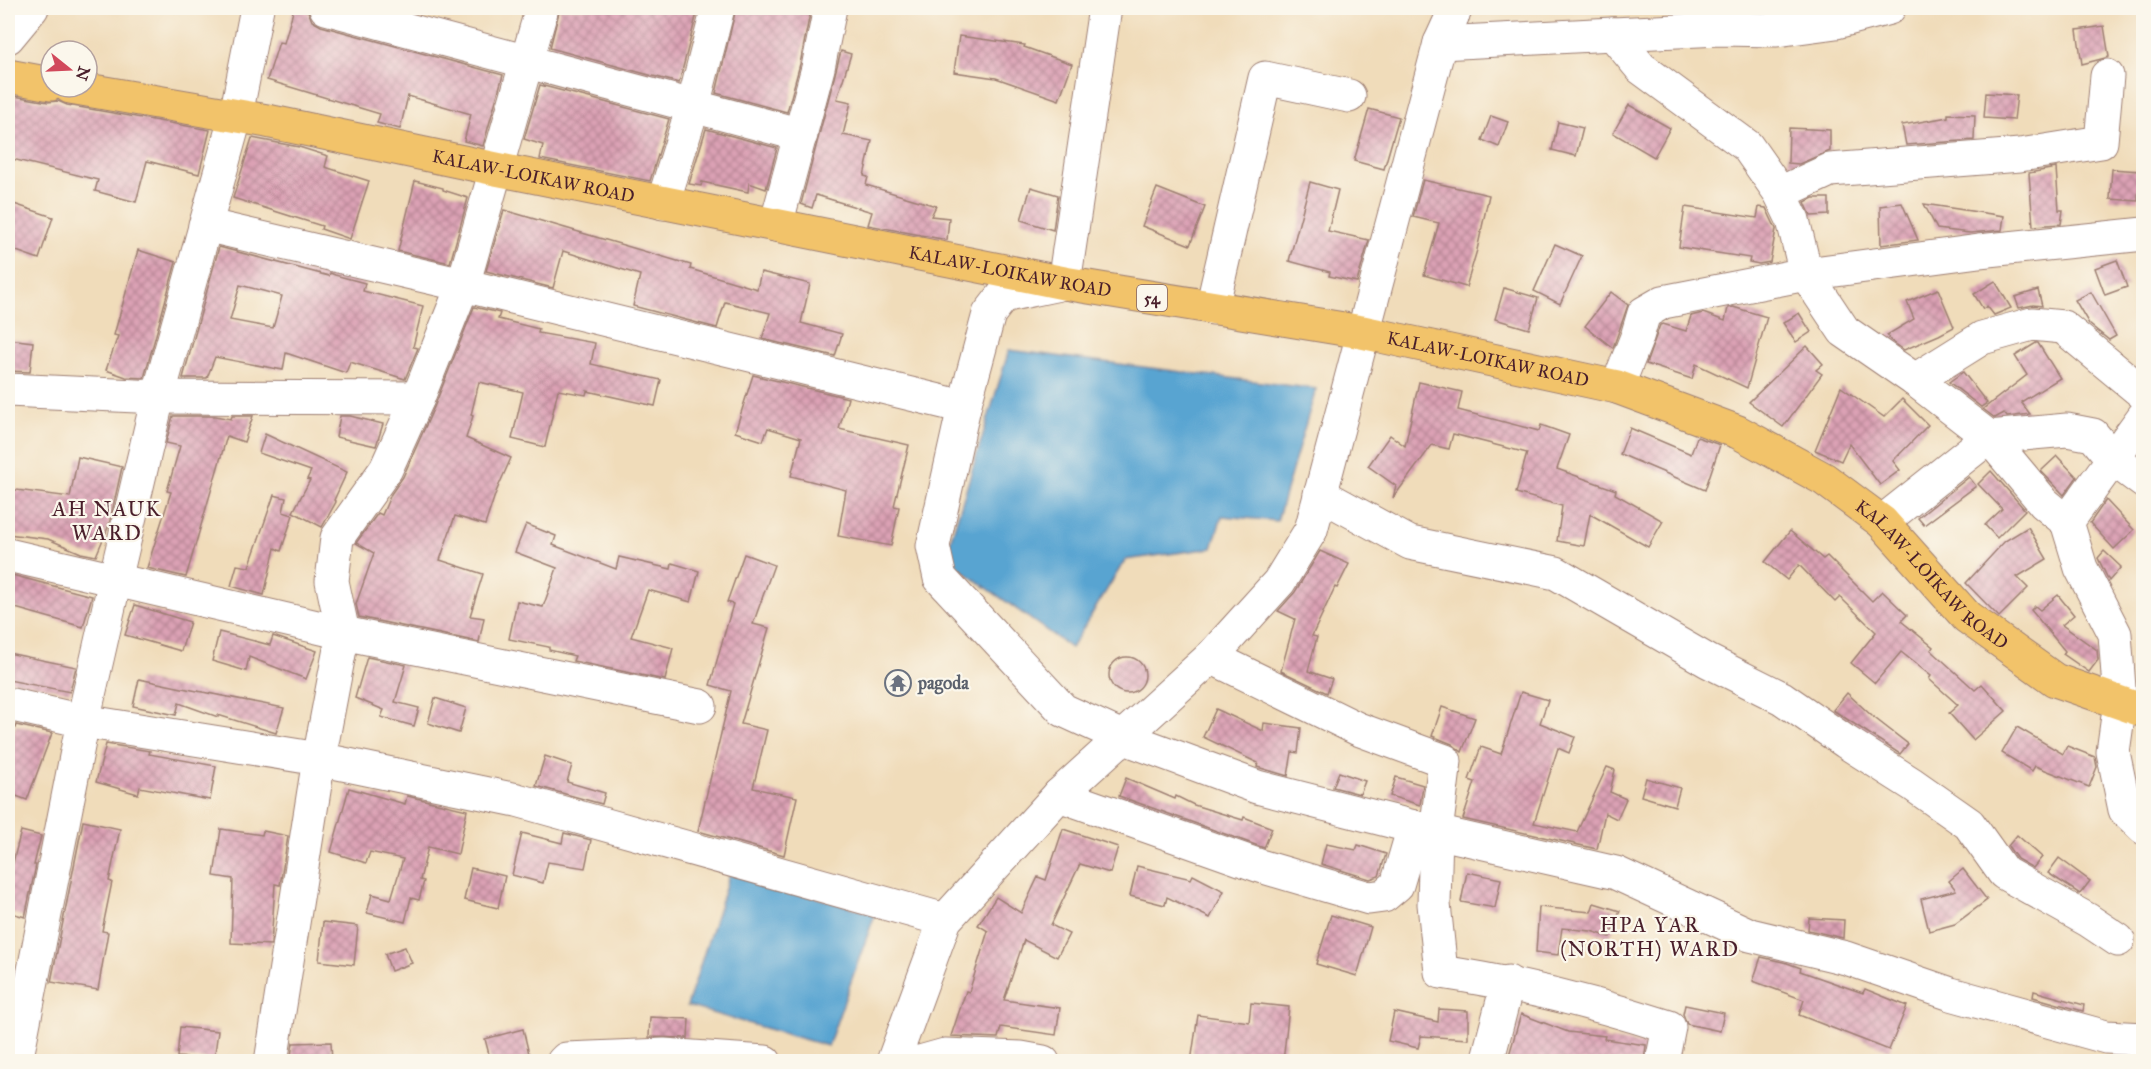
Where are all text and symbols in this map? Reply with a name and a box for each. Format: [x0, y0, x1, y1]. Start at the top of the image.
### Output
north arrow [39, 39, 99, 99]
text: N [72, 64, 94, 83]
street label: KALAW-LOIKAW ROAD [430, 145, 637, 208]
street label: KALAW-LOIKAW ROAD [907, 241, 1113, 302]
road number: 54 [1137, 285, 1167, 311]
street label: KALAW-LOIKAW ROAD [1385, 327, 1591, 392]
street label: KALAW-LOIKAW ROAD [1851, 495, 2013, 654]
district label: AH NAUK WARD [51, 496, 162, 546]
temple icon: pagoda [883, 668, 913, 698]
place label: pagoda [917, 672, 969, 695]
district label: HPA YAR (NORTH) WARD [1560, 912, 1740, 962]

